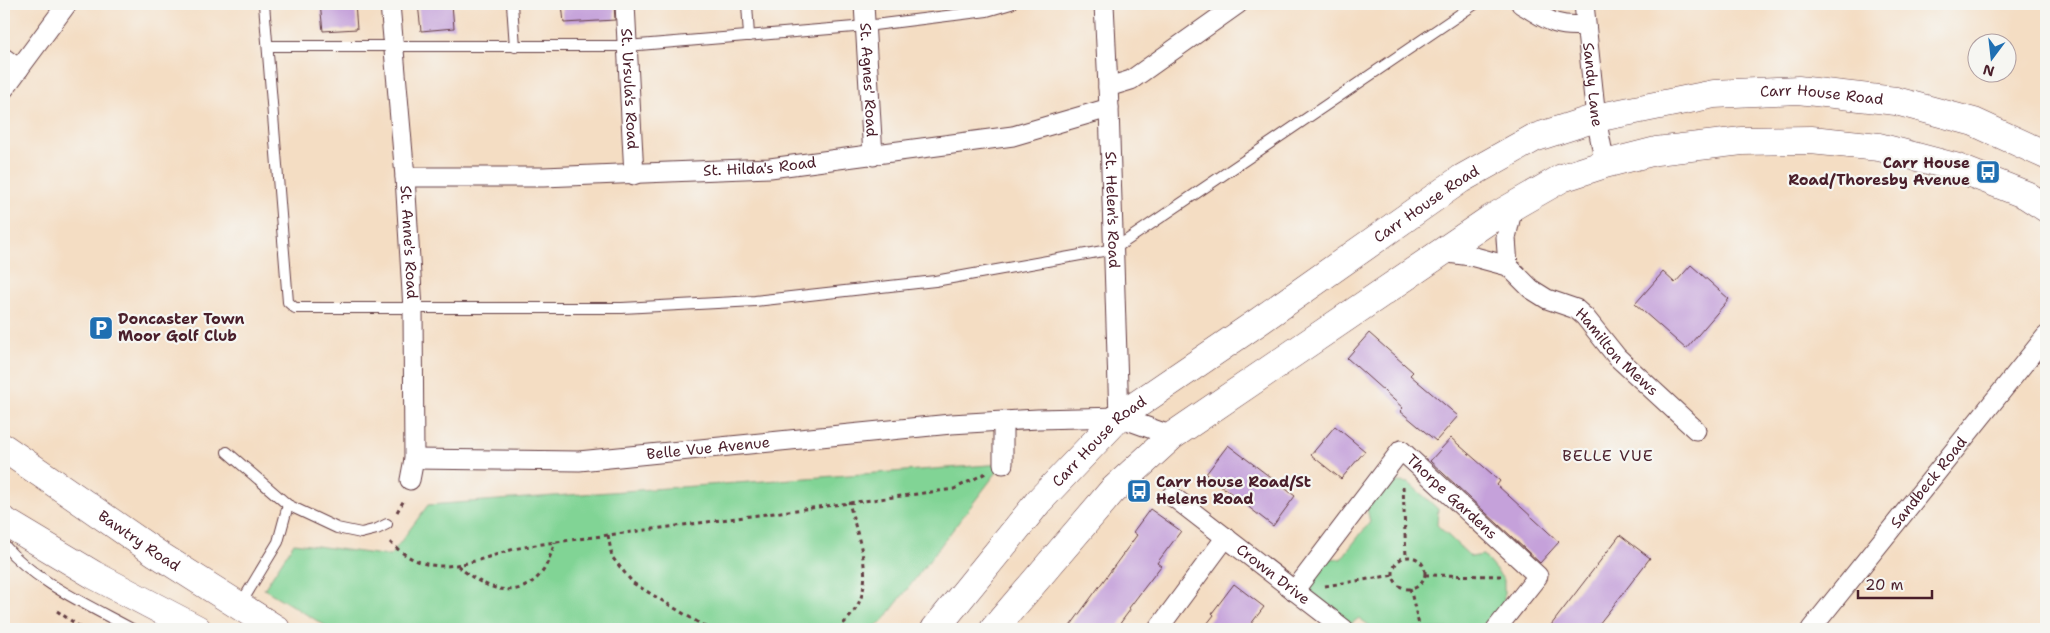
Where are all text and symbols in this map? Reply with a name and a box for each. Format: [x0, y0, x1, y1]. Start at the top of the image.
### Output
street label: St. Agnes' Road [855, 22, 882, 138]
street label: St. Ursula's Road [616, 28, 643, 151]
north arrow [1968, 32, 2018, 82]
street label: Sandy Lane [1578, 41, 1608, 129]
text: N [1981, 60, 1996, 81]
street label: Carr House Road [1760, 80, 1885, 110]
street label: St. Helen's Road [1100, 151, 1124, 269]
street label: St. Hilda's Road [703, 152, 818, 181]
place label: Carr House Road/Thoresby Avenue [1788, 153, 1970, 190]
bus stop icon: Carr House Road/Thoresby Avenue [1975, 159, 2001, 185]
street label: Carr House Road [1370, 161, 1483, 247]
street label: St. Anne's Road [396, 185, 422, 300]
street label: Hamilton Mews [1571, 303, 1663, 400]
place label: Doncaster Town Moor Golf Club [118, 309, 244, 346]
parking icon: Doncaster Town Moor Golf Club [88, 315, 114, 341]
street label: Carr House Road [1048, 391, 1151, 491]
street label: Belle Vue Avenue [646, 432, 771, 464]
street label: Sandbeck Road [1886, 432, 1972, 532]
district label: BELLE VUE [1562, 445, 1654, 466]
street label: Thorpe Gardens [1402, 450, 1502, 544]
place label: Carr House Road/St Helens Road [1156, 472, 1311, 509]
bus stop icon: Carr House Road/St Helens Road [1126, 478, 1152, 504]
street label: Bawtry Road [94, 506, 184, 576]
street label: Crown Drive [1232, 539, 1314, 609]
scale bar [1858, 568, 1931, 600]
text: 20 m [1865, 575, 1904, 595]

